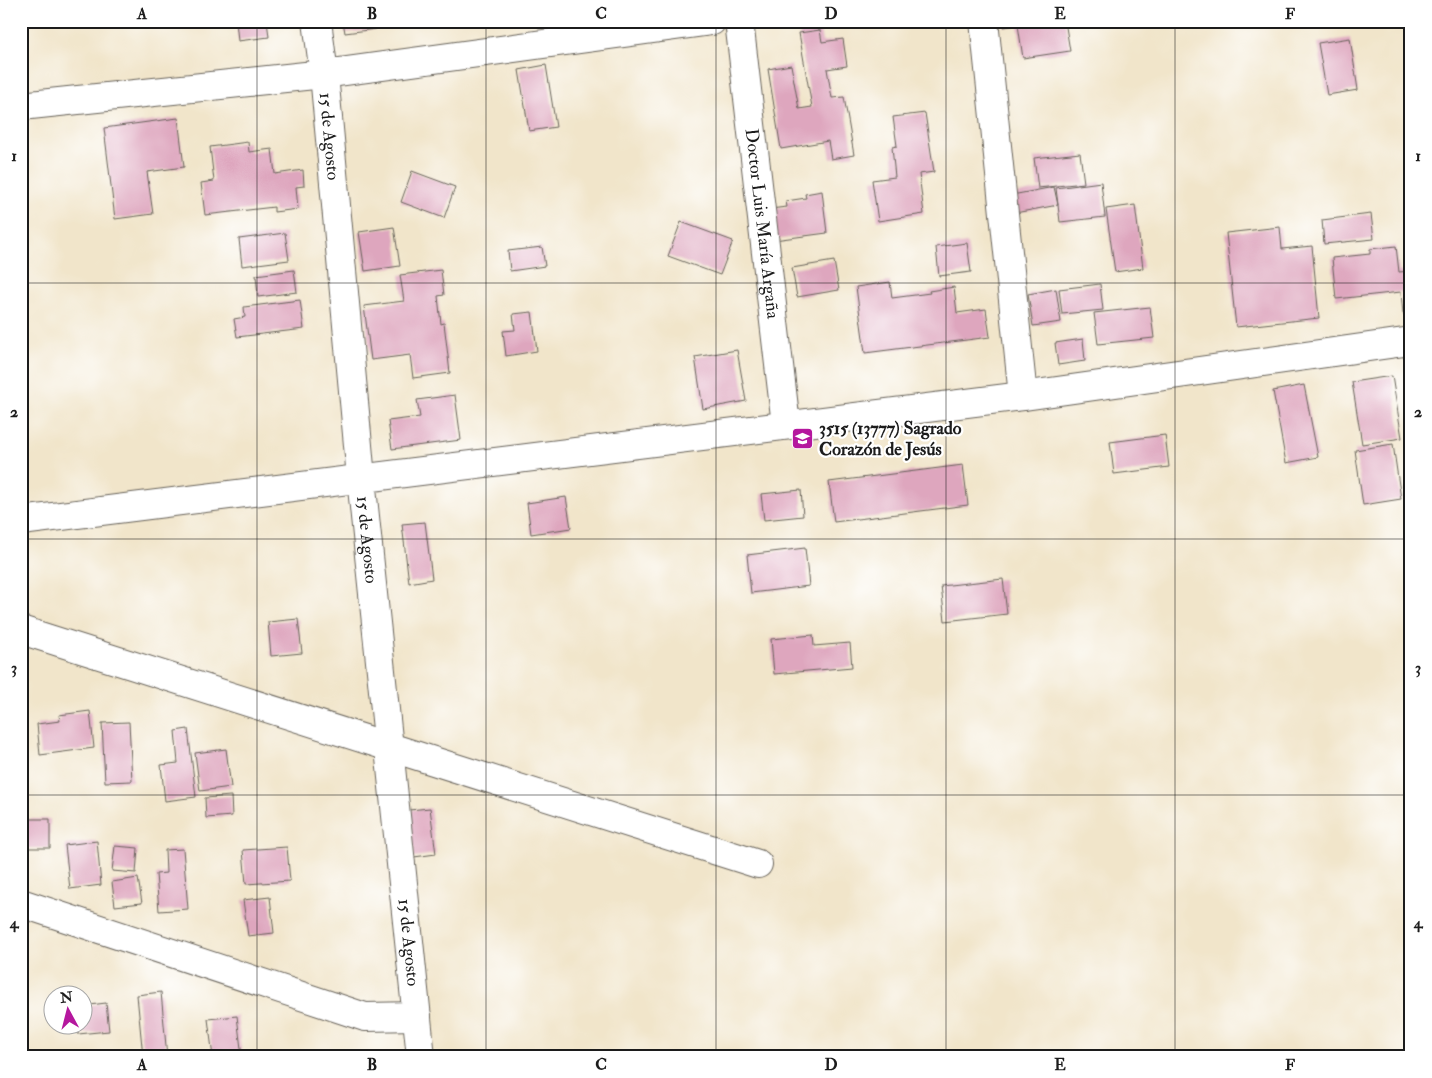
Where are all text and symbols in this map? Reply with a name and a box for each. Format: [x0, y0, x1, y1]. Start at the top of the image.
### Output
text: A [136, 4, 148, 24]
text: B [367, 4, 377, 24]
text: C [595, 4, 607, 24]
text: D [824, 4, 838, 24]
text: E [1054, 4, 1066, 24]
text: F [1285, 4, 1295, 24]
street label: 15 de Agosto [314, 92, 345, 181]
street label: Doctor Luis María Argaña [740, 127, 785, 321]
text: 1 [11, 146, 17, 166]
text: 1 [1415, 146, 1421, 166]
text: 2 [10, 402, 18, 422]
text: 2 [1414, 402, 1422, 422]
place label: 3515 (13777) Sagrado Corazón de Jesús [819, 417, 962, 461]
school or university icon: 3515 (13777) Sagrado Corazón de Jesús [791, 426, 815, 450]
street label: 15 de Agosto [351, 495, 383, 585]
text: 3 [11, 658, 17, 678]
text: 3 [1415, 658, 1421, 678]
street label: 15 de Agosto [393, 898, 425, 988]
text: 4 [9, 913, 20, 933]
text: 4 [1413, 913, 1424, 933]
north arrow [42, 986, 92, 1036]
text: N [58, 988, 74, 1007]
text: A [136, 1055, 148, 1075]
text: B [367, 1055, 377, 1075]
text: C [595, 1055, 607, 1075]
text: D [824, 1055, 838, 1075]
text: E [1054, 1055, 1066, 1075]
text: F [1285, 1055, 1295, 1075]

